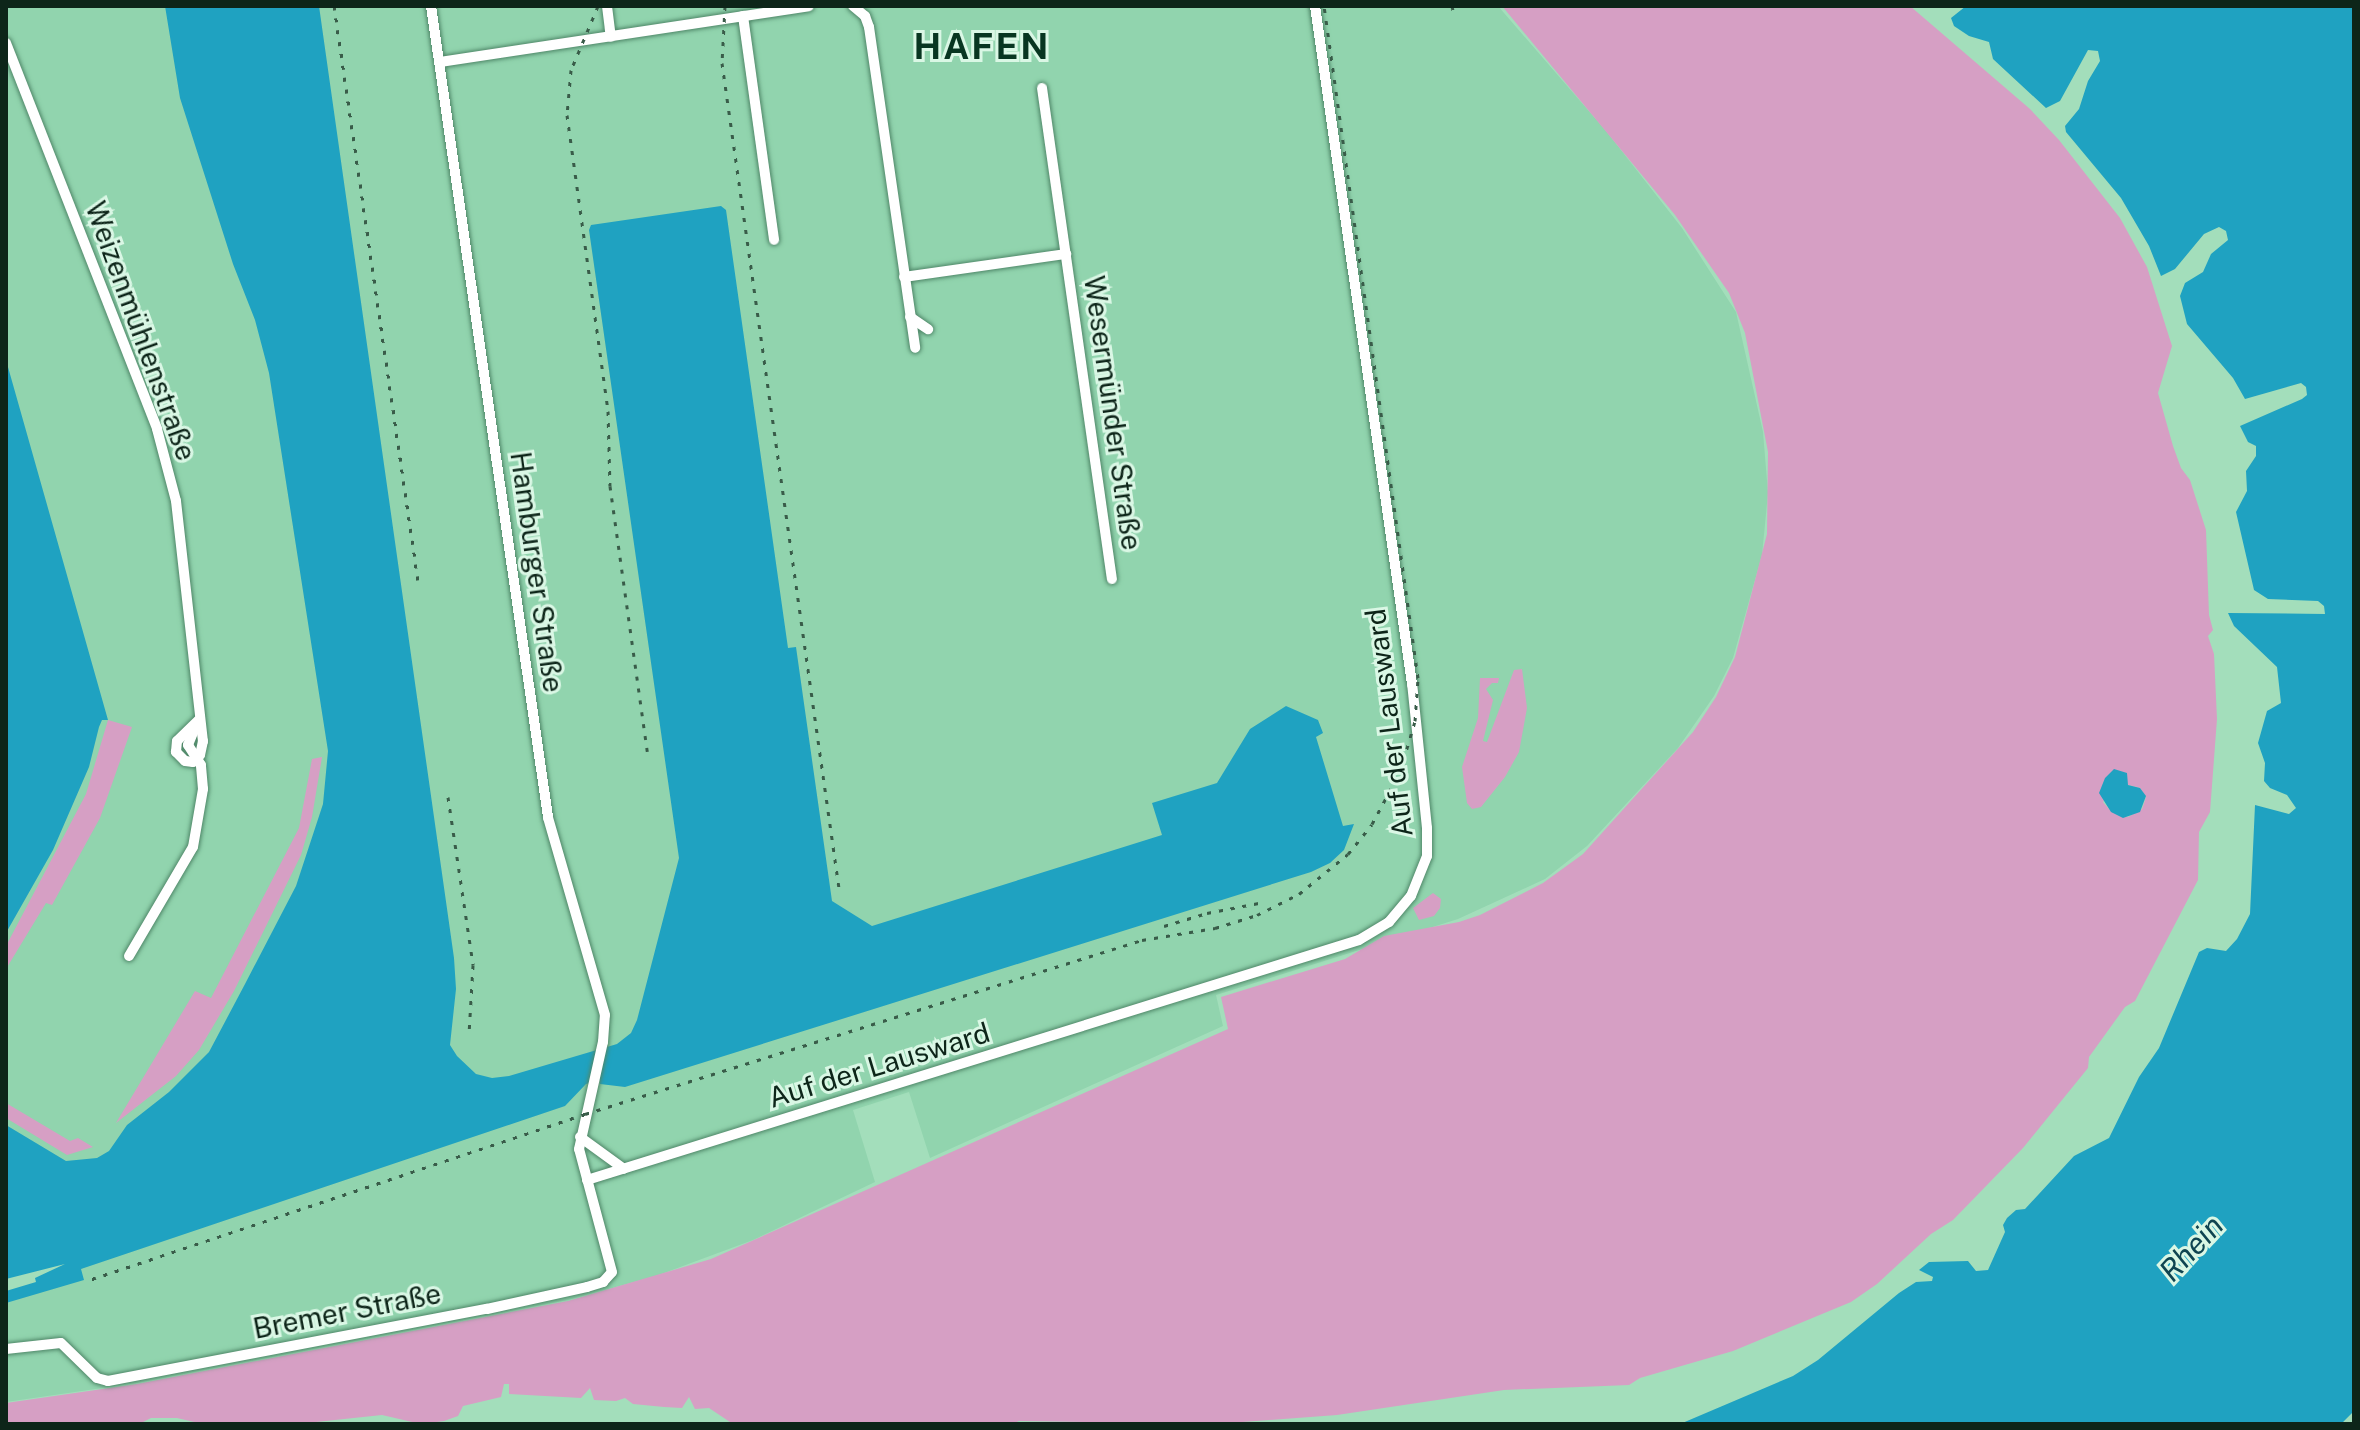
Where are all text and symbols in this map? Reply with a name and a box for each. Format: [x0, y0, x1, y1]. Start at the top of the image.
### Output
district label: HAFEN [913, 25, 1051, 69]
street label: Weizenmühlenstraße [79, 197, 203, 465]
street label: Wesermünder Straße [1077, 274, 1149, 552]
street label: Hamburger Straße [503, 450, 571, 694]
street label: Auf der Lausward [1358, 607, 1420, 839]
street label: Auf der Lausward [764, 1015, 994, 1115]
water label: Rhein [2152, 1208, 2230, 1288]
street label: Bremer Straße [250, 1276, 444, 1346]

